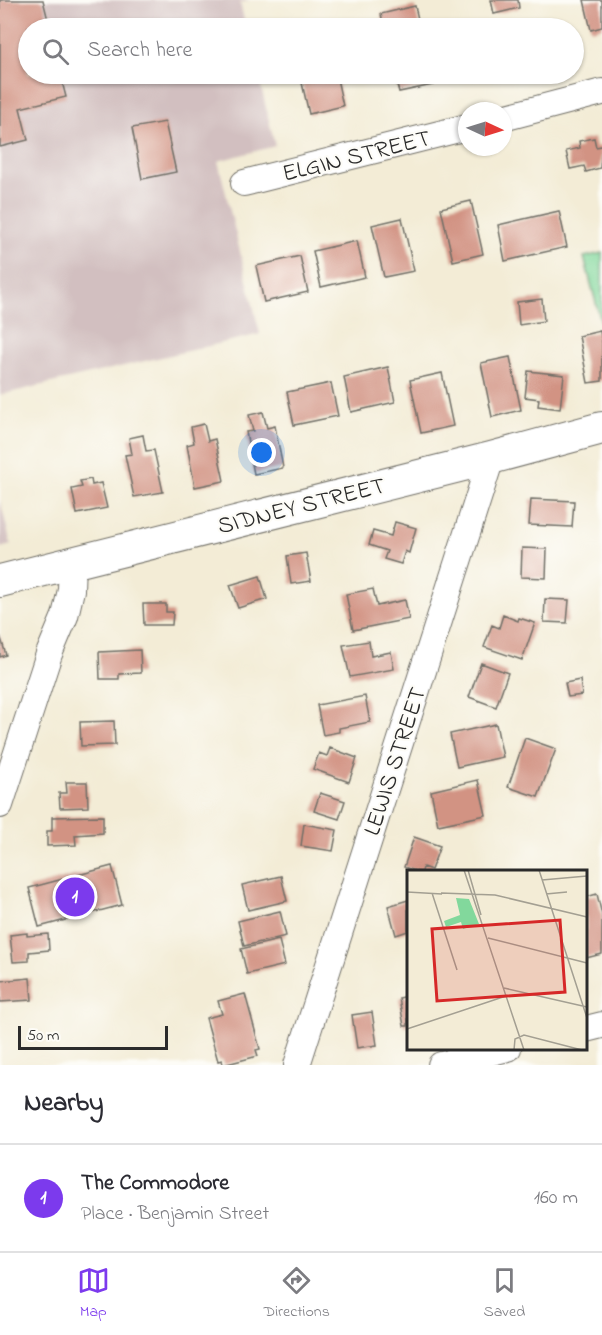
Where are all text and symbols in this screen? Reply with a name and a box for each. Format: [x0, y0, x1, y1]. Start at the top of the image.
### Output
search box [18, 18, 584, 84]
icon: search [39, 35, 72, 68]
text: Search here [87, 35, 192, 67]
north arrow [458, 102, 512, 156]
street label: ELGIN STREET [279, 122, 435, 193]
your location [247, 438, 276, 467]
street label: SIDNEY STREET [214, 470, 389, 545]
street label: LEWIS STREET [356, 683, 437, 841]
inset map [407, 870, 587, 1050]
pin: 1 [56, 874, 94, 920]
scale bar [18, 1023, 168, 1050]
text: 50 m [27, 1024, 59, 1048]
text: Nearby [24, 1085, 103, 1123]
text: The Commodore [81, 1168, 229, 1200]
text: 1 [40, 1184, 47, 1213]
text: 160 m [534, 1184, 578, 1213]
text: Place · Benjamin Street [81, 1200, 269, 1229]
tab: Map [77, 1264, 110, 1324]
tab: Directions [263, 1264, 330, 1324]
tab: Saved [483, 1264, 525, 1324]

